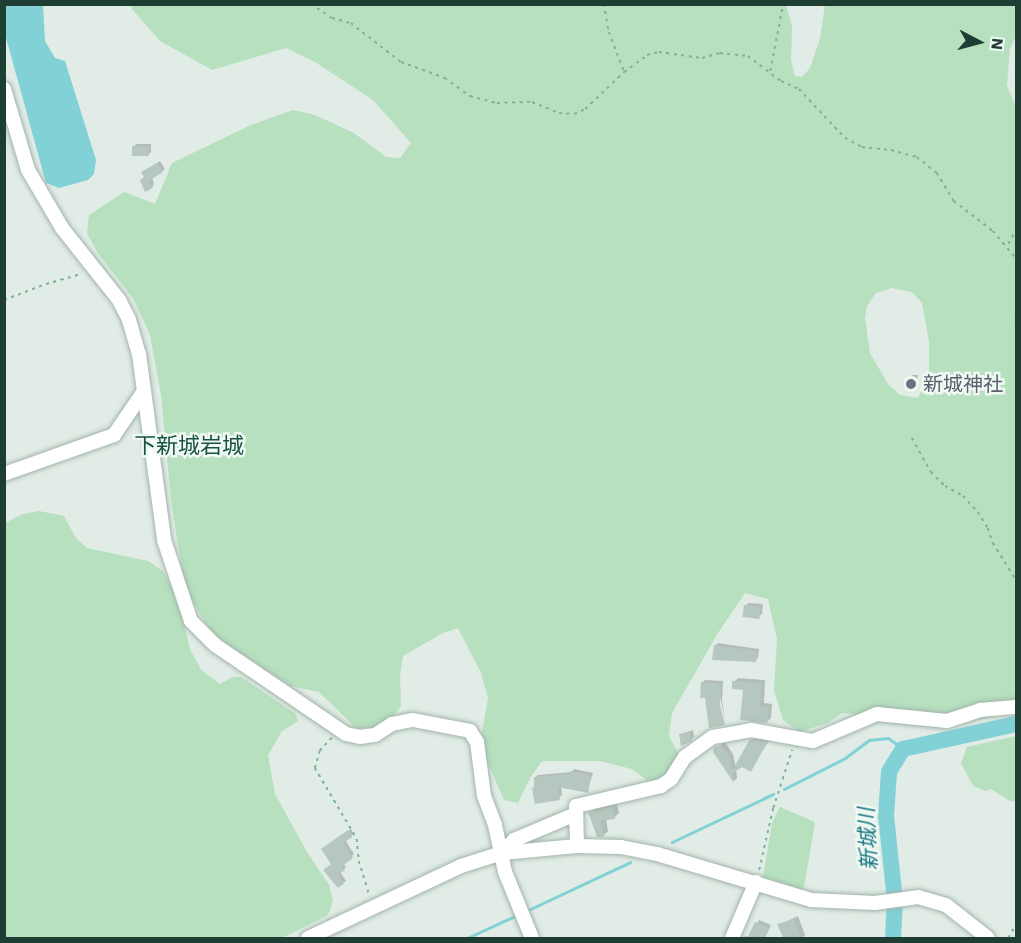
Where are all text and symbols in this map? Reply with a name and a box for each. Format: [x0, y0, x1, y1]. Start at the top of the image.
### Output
north arrow [949, 12, 1009, 72]
text: N [987, 37, 1007, 51]
place label: 新城神社 [923, 372, 1003, 396]
marker: 新城神社 [904, 377, 918, 391]
district label: 下新城岩城 [134, 433, 244, 459]
water label: 新城川 [854, 807, 882, 871]

